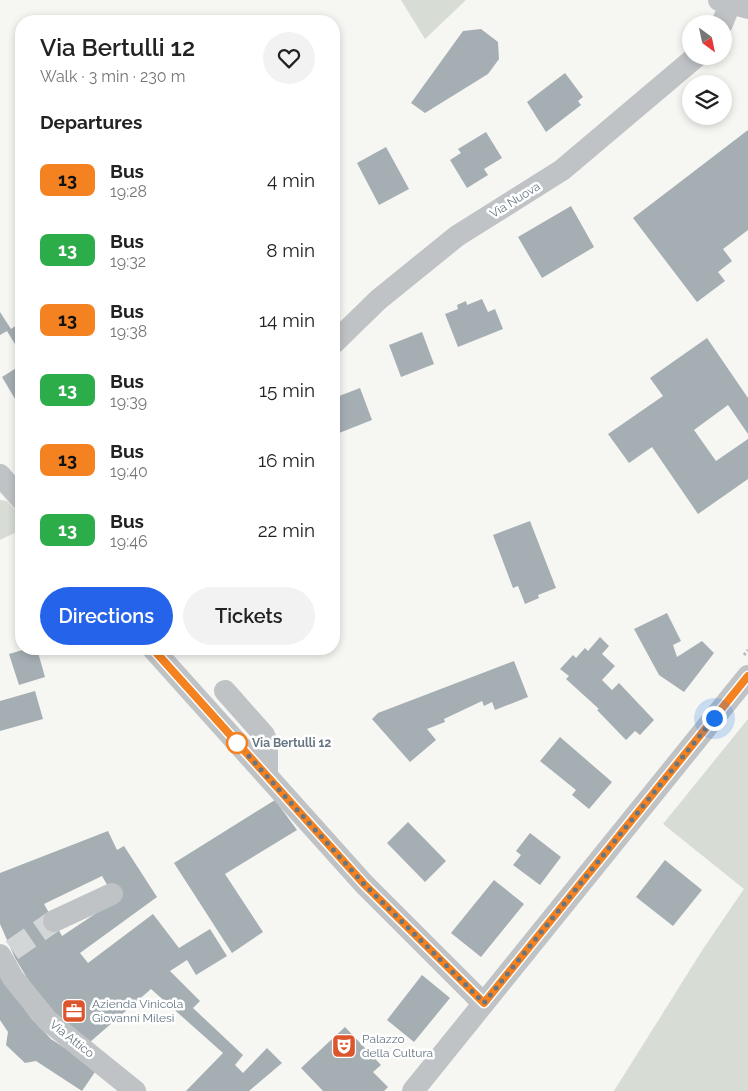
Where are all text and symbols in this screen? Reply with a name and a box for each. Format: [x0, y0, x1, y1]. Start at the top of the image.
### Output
north arrow [682, 15, 732, 65]
map controls [682, 15, 732, 125]
button: heart [263, 32, 315, 84]
text: Via Bertulli 12 [40, 33, 195, 62]
text: Walk · 3 min · 230 m [40, 67, 185, 86]
button: layers [682, 75, 732, 125]
text: Departures [40, 111, 142, 133]
text: Bus [110, 160, 144, 182]
text: 13 [58, 169, 77, 190]
text: 4 min [267, 169, 315, 191]
street label: Via Nuova [487, 179, 543, 221]
text: 19:28 [110, 182, 147, 201]
text: Bus [110, 230, 144, 252]
text: 13 [58, 239, 77, 260]
text: 8 min [266, 239, 315, 261]
text: 19:32 [110, 252, 146, 271]
text: Bus [110, 300, 144, 322]
text: 13 [58, 309, 77, 330]
text: 14 min [259, 309, 315, 331]
text: 19:38 [110, 322, 147, 341]
text: Bus [110, 370, 144, 392]
text: 13 [58, 379, 77, 400]
text: 15 min [259, 379, 315, 401]
text: 19:39 [110, 392, 147, 411]
text: Bus [110, 440, 144, 462]
text: 13 [58, 449, 77, 470]
text: 16 min [258, 449, 315, 471]
text: 19:40 [110, 462, 148, 481]
text: Bus [110, 510, 144, 532]
text: 13 [58, 519, 77, 540]
text: 22 min [258, 519, 315, 541]
text: 19:46 [110, 532, 148, 551]
button: Directions [40, 587, 173, 645]
button: Tickets [183, 587, 315, 645]
your location [702, 706, 727, 731]
marker: Via Bertulli 12 [226, 732, 248, 754]
place label: Via Bertulli 12 [252, 736, 331, 750]
place label: Azienda Vinicola Giovanni Milesi [92, 997, 183, 1025]
office icon: Azienda Vinicola Giovanni Milesi [61, 998, 87, 1024]
street label: Via Attico [47, 1017, 97, 1061]
place label: Palazzo della Cultura [362, 1032, 433, 1060]
theatre icon: Palazzo della Cultura [331, 1033, 357, 1059]

